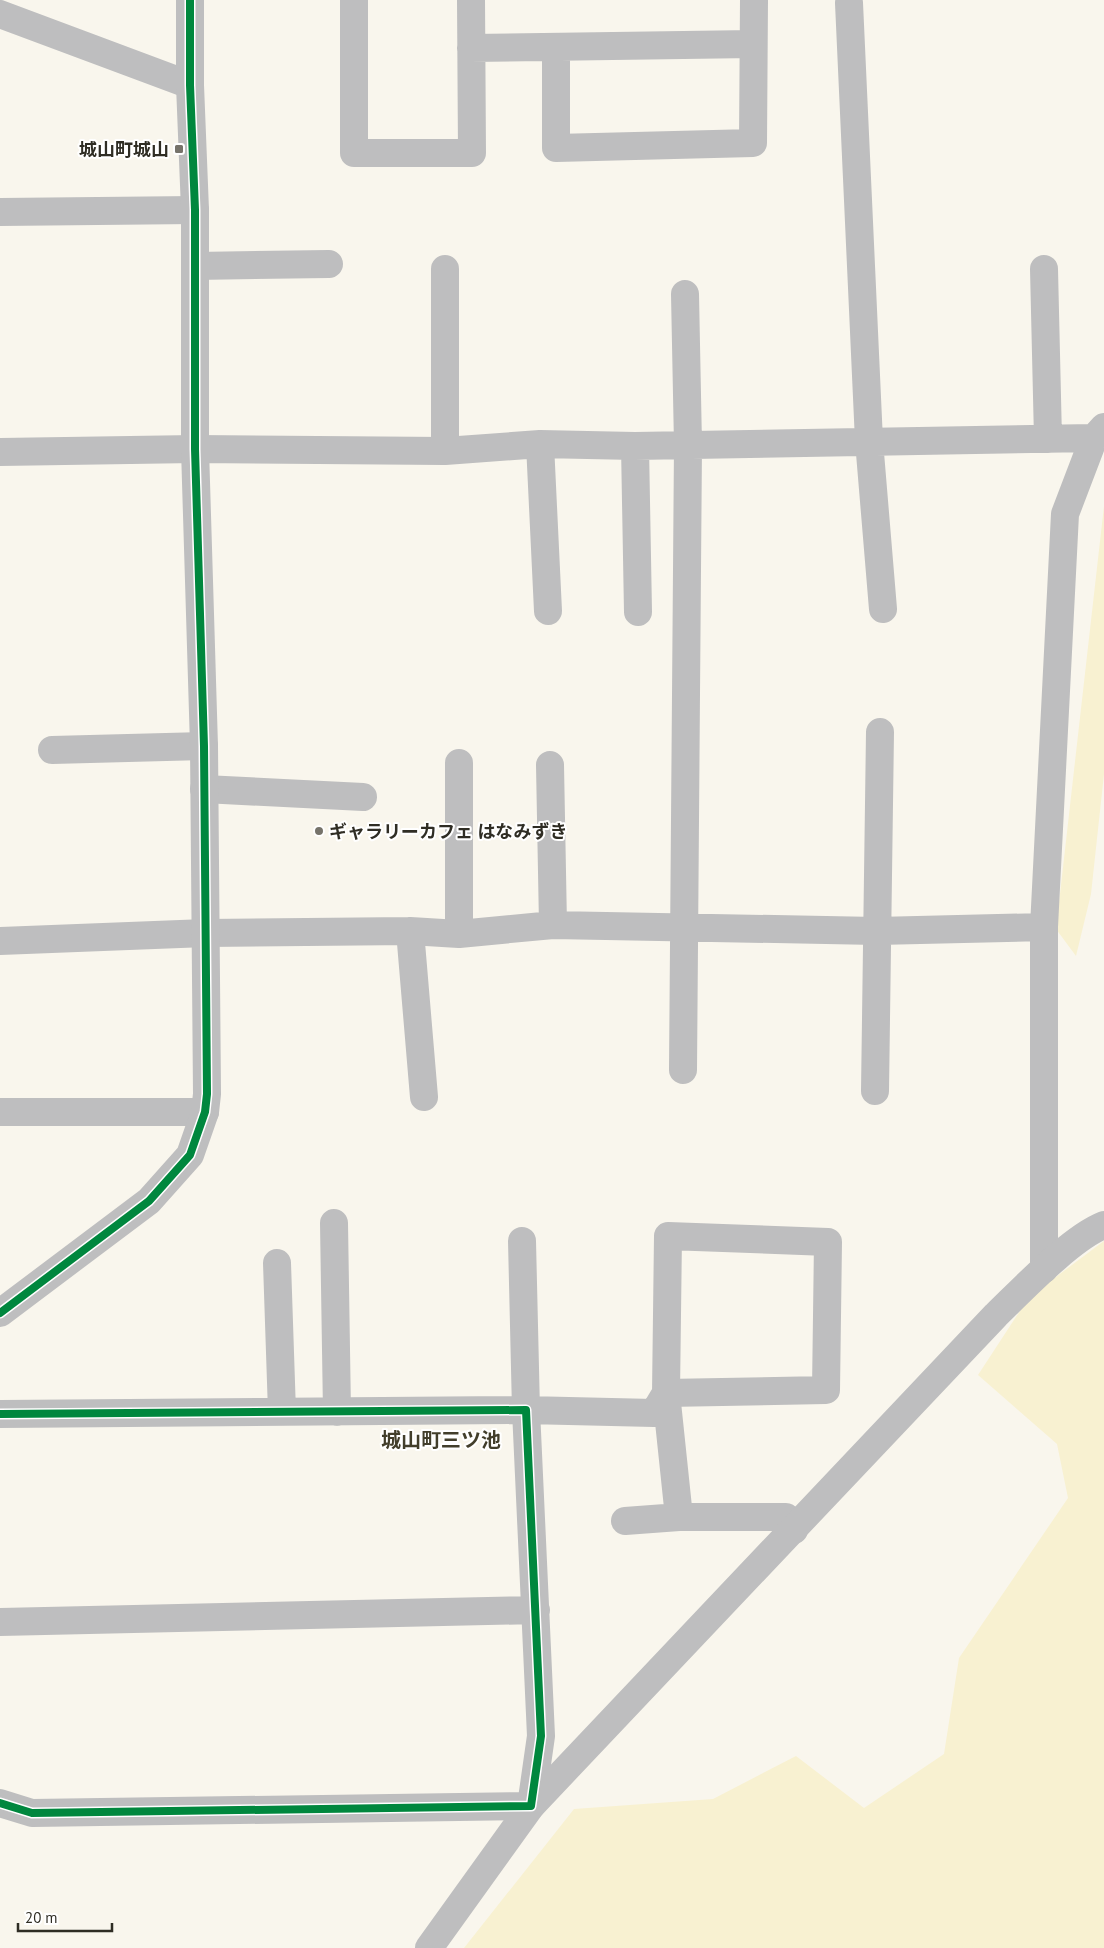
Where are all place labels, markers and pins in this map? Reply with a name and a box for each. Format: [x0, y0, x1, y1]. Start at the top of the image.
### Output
place label: 城山町城山 [79, 138, 169, 161]
marker: 城山町城山 [173, 143, 185, 155]
place label: ギャラリーカフェ はなみずき [329, 820, 568, 843]
marker: ギャラリーカフェ はなみずき [313, 825, 325, 837]

